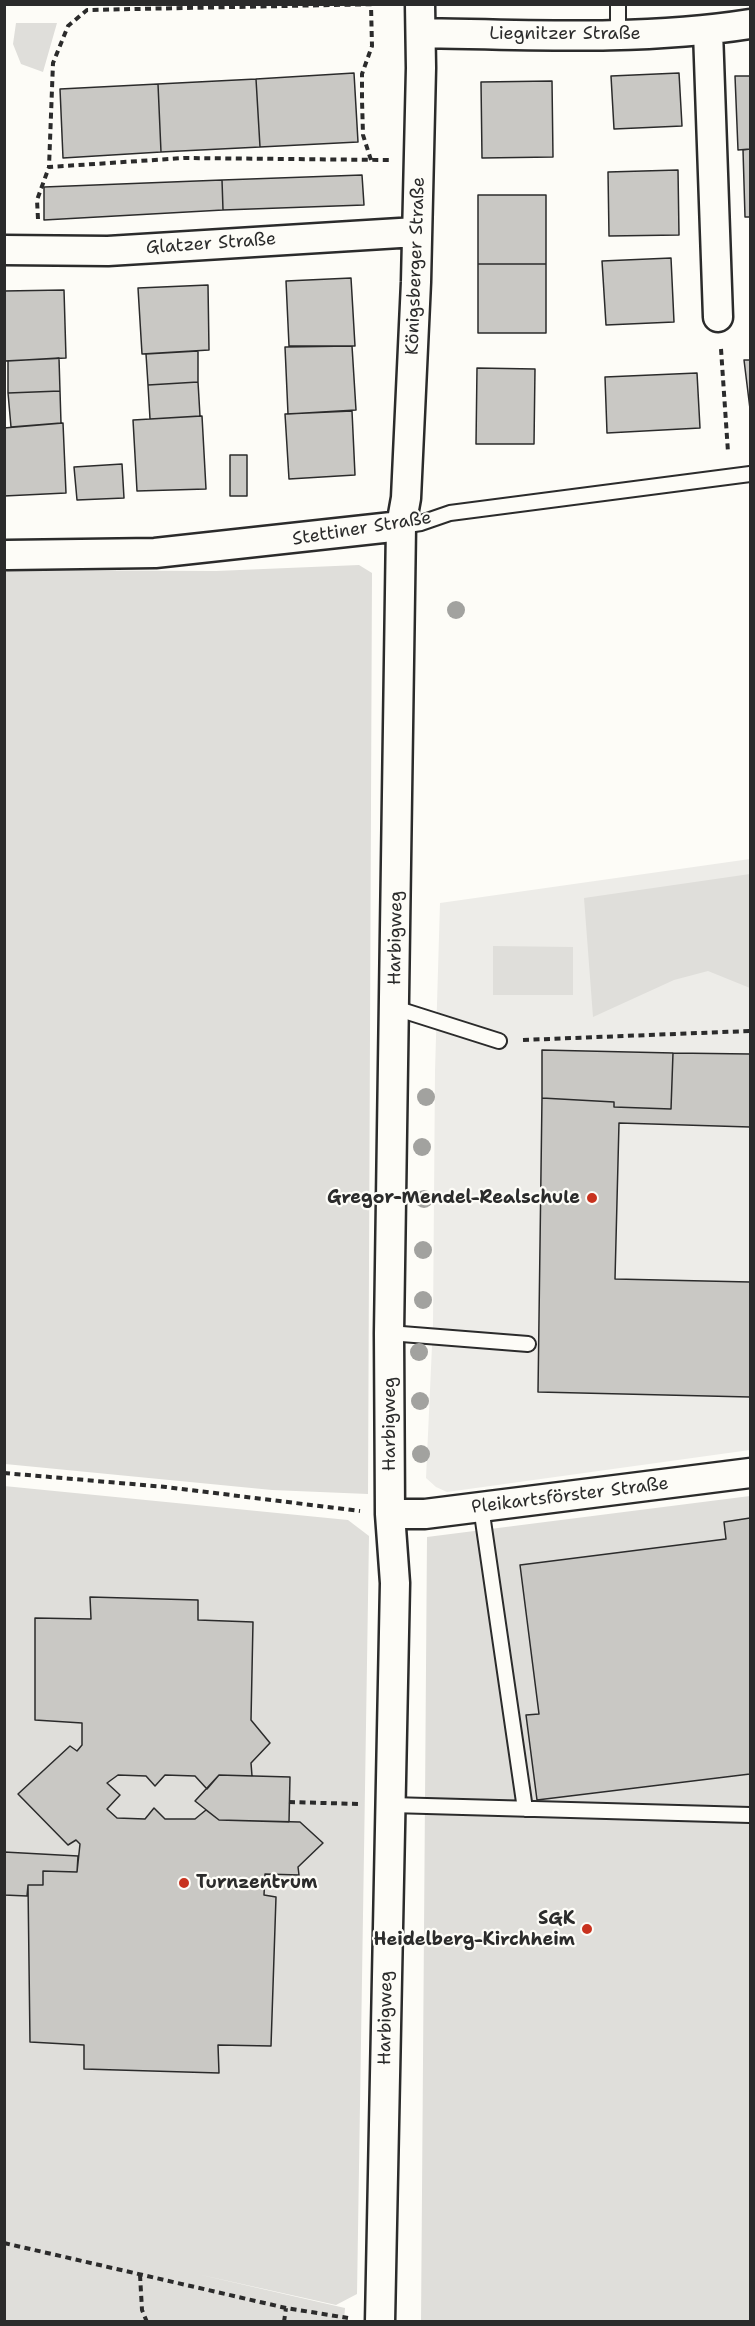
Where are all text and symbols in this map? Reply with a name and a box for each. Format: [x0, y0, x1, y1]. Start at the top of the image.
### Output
street label: Liegnitzer Straße [489, 23, 641, 45]
street label: Königsberger Straße [402, 176, 430, 356]
street label: Glatzer Straße [145, 229, 277, 259]
street label: Stettiner Straße [291, 507, 433, 551]
street label: Harbigweg [384, 891, 408, 985]
place label: Gregor-Mendel-Realschule [327, 1187, 580, 1209]
marker: Gregor-Mendel-Realschule [585, 1191, 599, 1205]
street label: Harbigweg [379, 1377, 401, 1471]
street label: Pleikartsförster Straße [470, 1473, 670, 1519]
place label: Turnzentrum [196, 1872, 318, 1894]
marker: Turnzentrum [177, 1876, 191, 1890]
place label: SGK Heidelberg-Kirchheim [374, 1908, 575, 1950]
marker: SGK Heidelberg-Kirchheim [580, 1922, 594, 1936]
street label: Harbigweg [374, 1971, 398, 2065]

